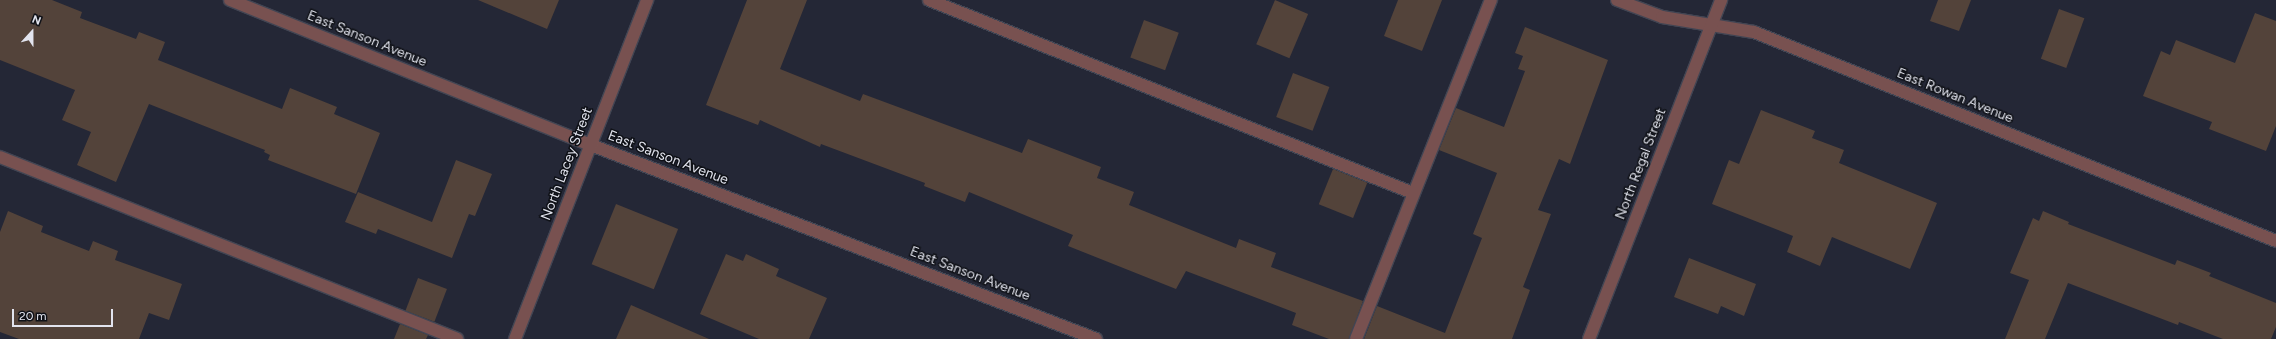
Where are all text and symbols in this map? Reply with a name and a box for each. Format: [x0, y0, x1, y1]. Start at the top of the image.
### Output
street label: East Sanson Avenue [305, 7, 429, 71]
north arrow [12, 12, 52, 52]
text: N [30, 13, 43, 28]
street label: East Rowan Avenue [1894, 65, 2016, 127]
street label: North Lacey Street [538, 105, 596, 223]
street label: North Regal Street [1612, 106, 1670, 222]
street label: East Sanson Avenue [605, 127, 731, 189]
street label: East Sanson Avenue [907, 243, 1033, 305]
scale bar [14, 301, 115, 327]
text: 20 m [19, 309, 47, 323]

